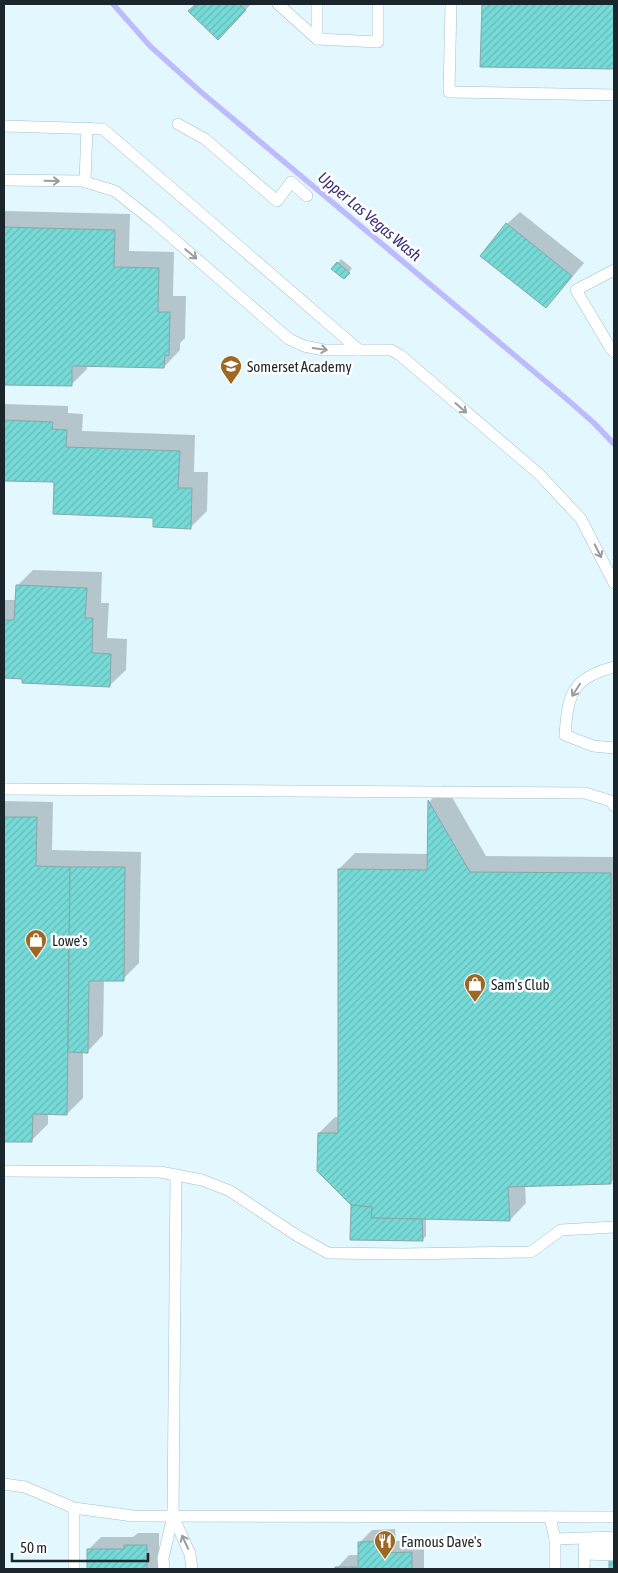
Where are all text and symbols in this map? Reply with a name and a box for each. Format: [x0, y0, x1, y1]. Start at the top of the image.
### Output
water label: Upper Las Vegas Wash [314, 168, 425, 265]
one-way arrow [44, 176, 60, 186]
one-way arrow [184, 248, 197, 259]
one-way arrow [311, 344, 327, 354]
school or university icon: Somerset Academy [219, 354, 243, 385]
place label: Somerset Academy [247, 358, 352, 375]
one-way arrow [455, 402, 468, 413]
one-way arrow [593, 543, 603, 558]
one-way arrow [570, 683, 580, 697]
shop icon: Lowe's [24, 928, 48, 959]
place label: Lowe's [52, 932, 88, 949]
shop icon: Sam's Club [463, 972, 487, 1003]
place label: Sam's Club [491, 976, 550, 993]
restaurant icon: Famous Dave's [373, 1529, 397, 1560]
scale bar [12, 1530, 149, 1562]
place label: Famous Dave's [401, 1533, 482, 1550]
one-way arrow [180, 1535, 189, 1550]
text: 50 m [20, 1539, 47, 1556]

